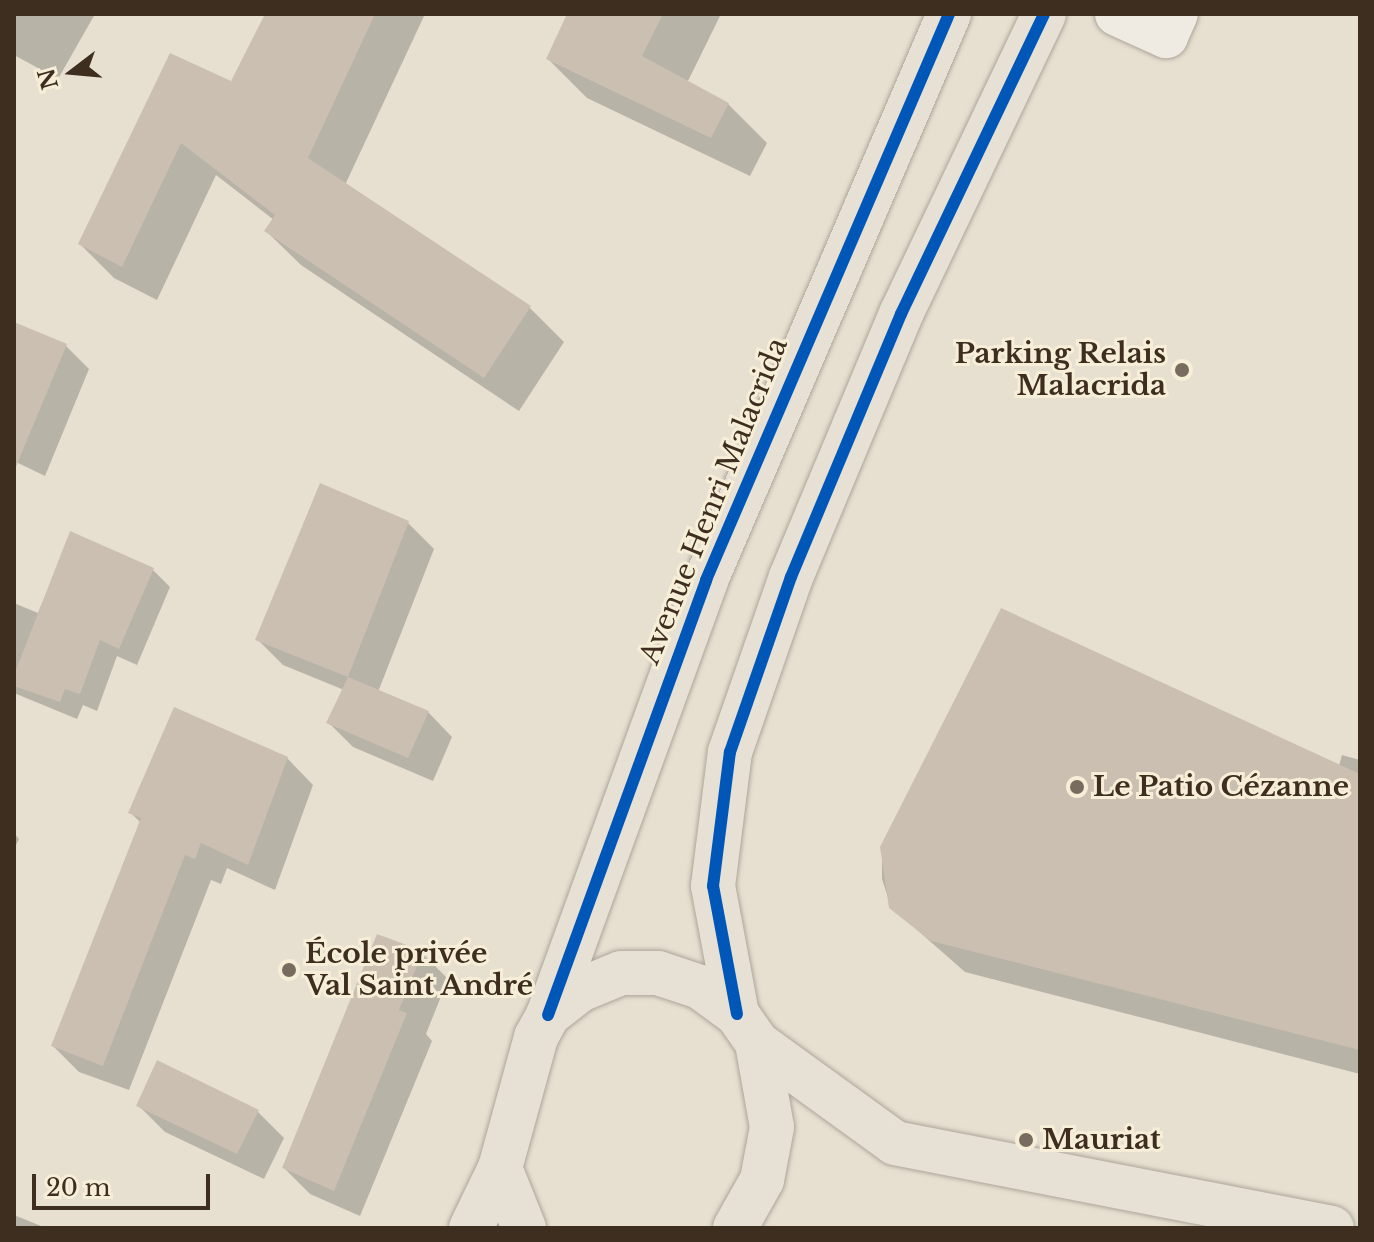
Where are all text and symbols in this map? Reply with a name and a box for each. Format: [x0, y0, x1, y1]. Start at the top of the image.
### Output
north arrow [32, 32, 112, 112]
text: N [33, 65, 64, 92]
street label: Avenue Henri Malacrida [633, 333, 795, 669]
place label: Parking Relais Malacrida [954, 337, 1166, 403]
marker: Parking Relais Malacrida [1173, 361, 1191, 379]
place label: Le Patio Cézanne [1093, 770, 1349, 804]
marker: Le Patio Cézanne [1068, 778, 1086, 796]
place label: École privée Val Saint André [305, 937, 534, 1003]
marker: École privée Val Saint André [280, 961, 298, 979]
place label: Mauriat [1042, 1123, 1161, 1157]
marker: Mauriat [1017, 1131, 1035, 1149]
scale bar [36, 1158, 214, 1208]
text: 20 m [46, 1173, 111, 1202]

